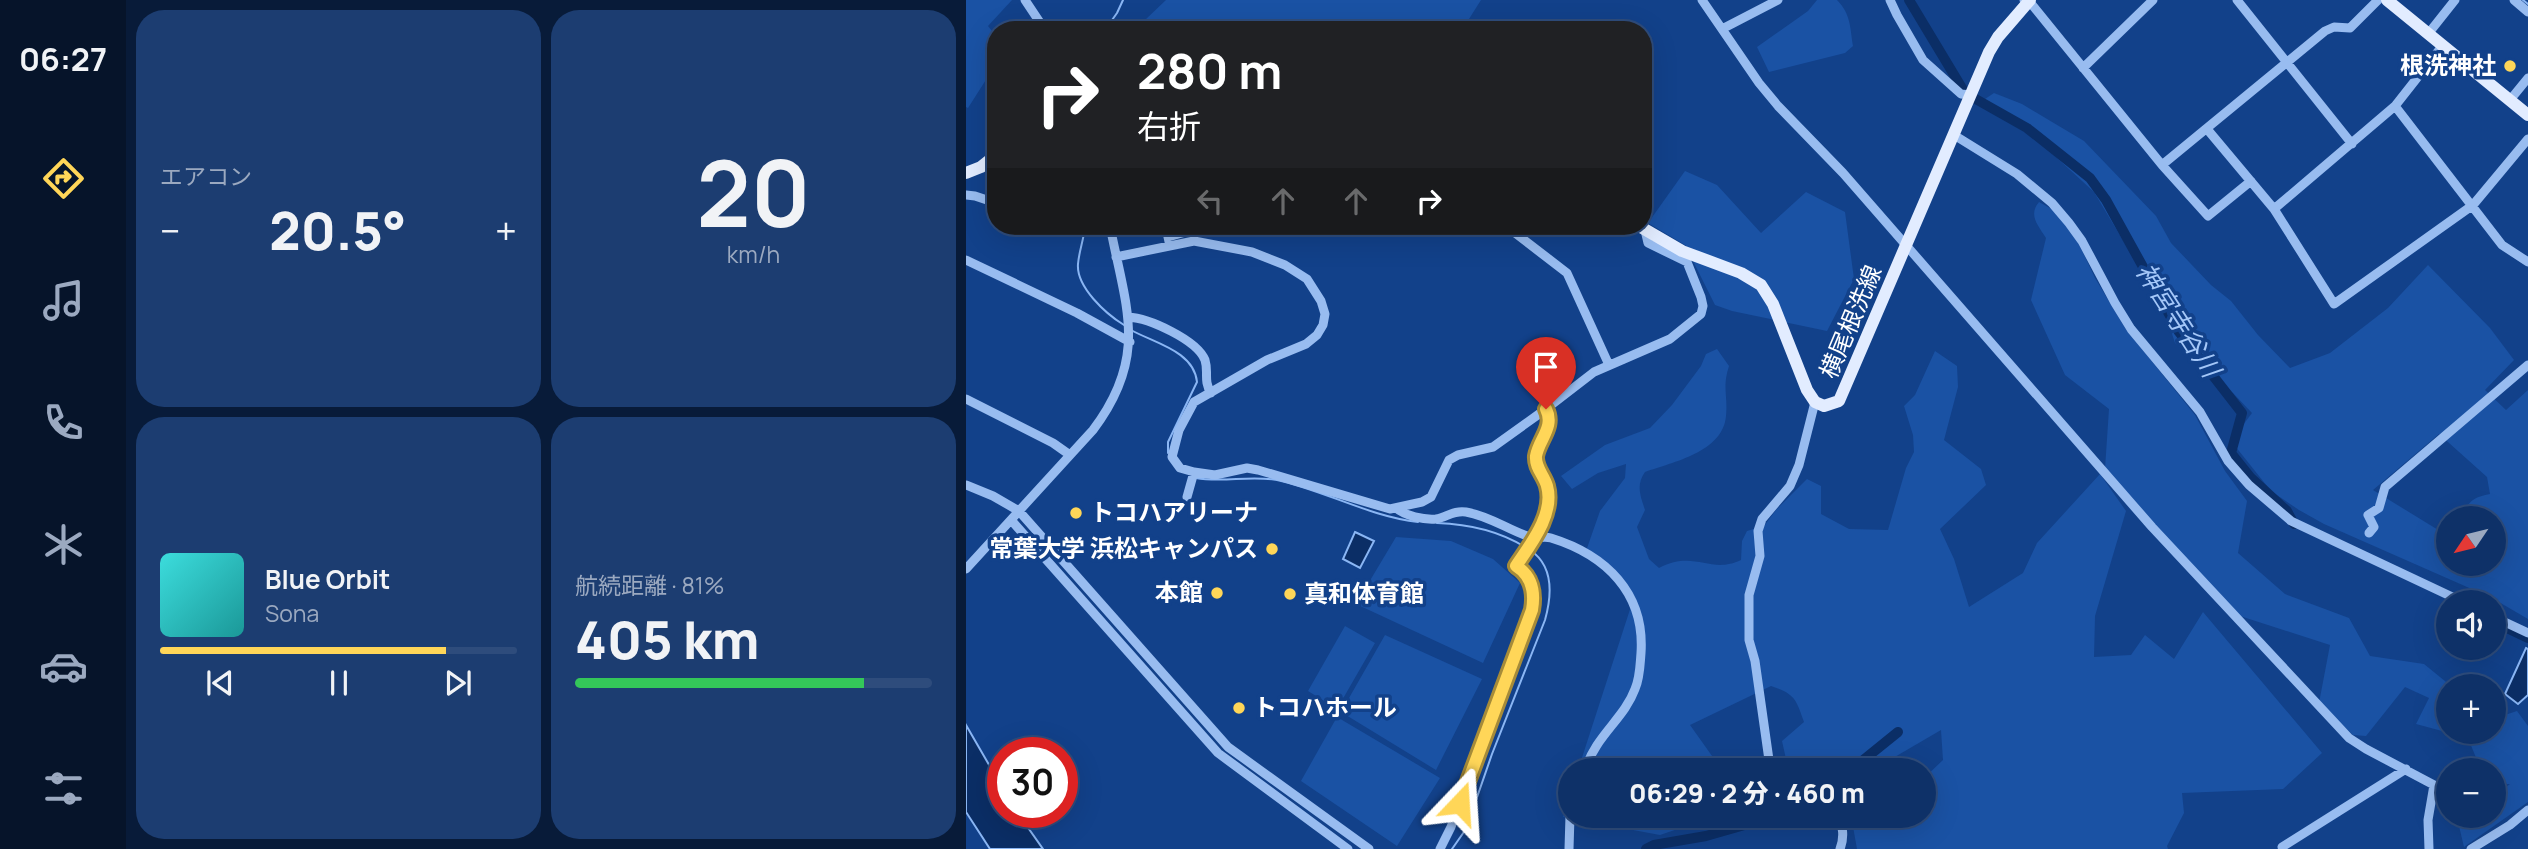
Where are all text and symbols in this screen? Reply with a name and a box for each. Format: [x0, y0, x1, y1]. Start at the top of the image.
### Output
text: 06:27 [19, 37, 107, 81]
text: 280 m [1137, 37, 1282, 104]
place label: 根洗神社 [2400, 48, 2496, 81]
icon: right [1022, 49, 1113, 140]
marker: 根洗神社 [2502, 58, 2518, 74]
text: 右折 [1137, 104, 1201, 148]
text: 20 [696, 130, 811, 254]
icon: directions [39, 154, 88, 203]
text: エアコン [160, 160, 252, 192]
icon: left [1191, 182, 1229, 220]
icon: ahead [1264, 182, 1302, 220]
icon: ahead [1337, 182, 1375, 220]
icon: right [1410, 182, 1448, 220]
text: 20.5° [269, 195, 406, 266]
text: − [160, 204, 181, 256]
text: + [495, 204, 517, 256]
text: km/h [727, 238, 780, 270]
water label: 神宮寺谷川 [2128, 255, 2231, 386]
street label: 横尾根洗線 [1811, 260, 1888, 383]
icon: music [39, 276, 88, 325]
pin [1516, 337, 1576, 409]
icon: arrive [1527, 348, 1565, 386]
icon: phone [39, 398, 88, 447]
place label: トコハアリーナ [1090, 495, 1258, 528]
marker: トコハアリーナ [1068, 505, 1084, 521]
north arrow [2436, 506, 2506, 576]
map controls [2436, 506, 2506, 828]
icon: climate [39, 520, 88, 569]
place label: 常葉大学 浜松キャンパス [989, 531, 1258, 564]
marker: 常葉大学 浜松キャンパス [1264, 541, 1280, 557]
text: Blue Orbit [265, 561, 390, 597]
text: 航続距離 · 81% [575, 569, 724, 601]
place label: 本館 [1155, 575, 1203, 608]
place label: 真和体育館 [1304, 576, 1424, 609]
marker: 本館 [1209, 585, 1225, 601]
marker: 真和体育館 [1282, 586, 1298, 602]
button: sound [2436, 590, 2506, 660]
text: Sona [265, 597, 319, 629]
text: 405 km [575, 604, 759, 675]
icon: car [39, 642, 88, 691]
icon: previous [201, 664, 239, 702]
icon: pause [320, 664, 358, 702]
icon: next [439, 664, 477, 702]
button: + [2436, 674, 2506, 744]
place label: トコハホール [1253, 690, 1397, 723]
marker: トコハホール [1231, 700, 1247, 716]
speed limit sign: 30 [987, 737, 1078, 828]
button: − [2436, 758, 2506, 828]
icon: filters [39, 764, 88, 813]
position arrow [1423, 766, 1497, 840]
text: 06:29 · 2 分 · 460 m [1629, 775, 1865, 811]

